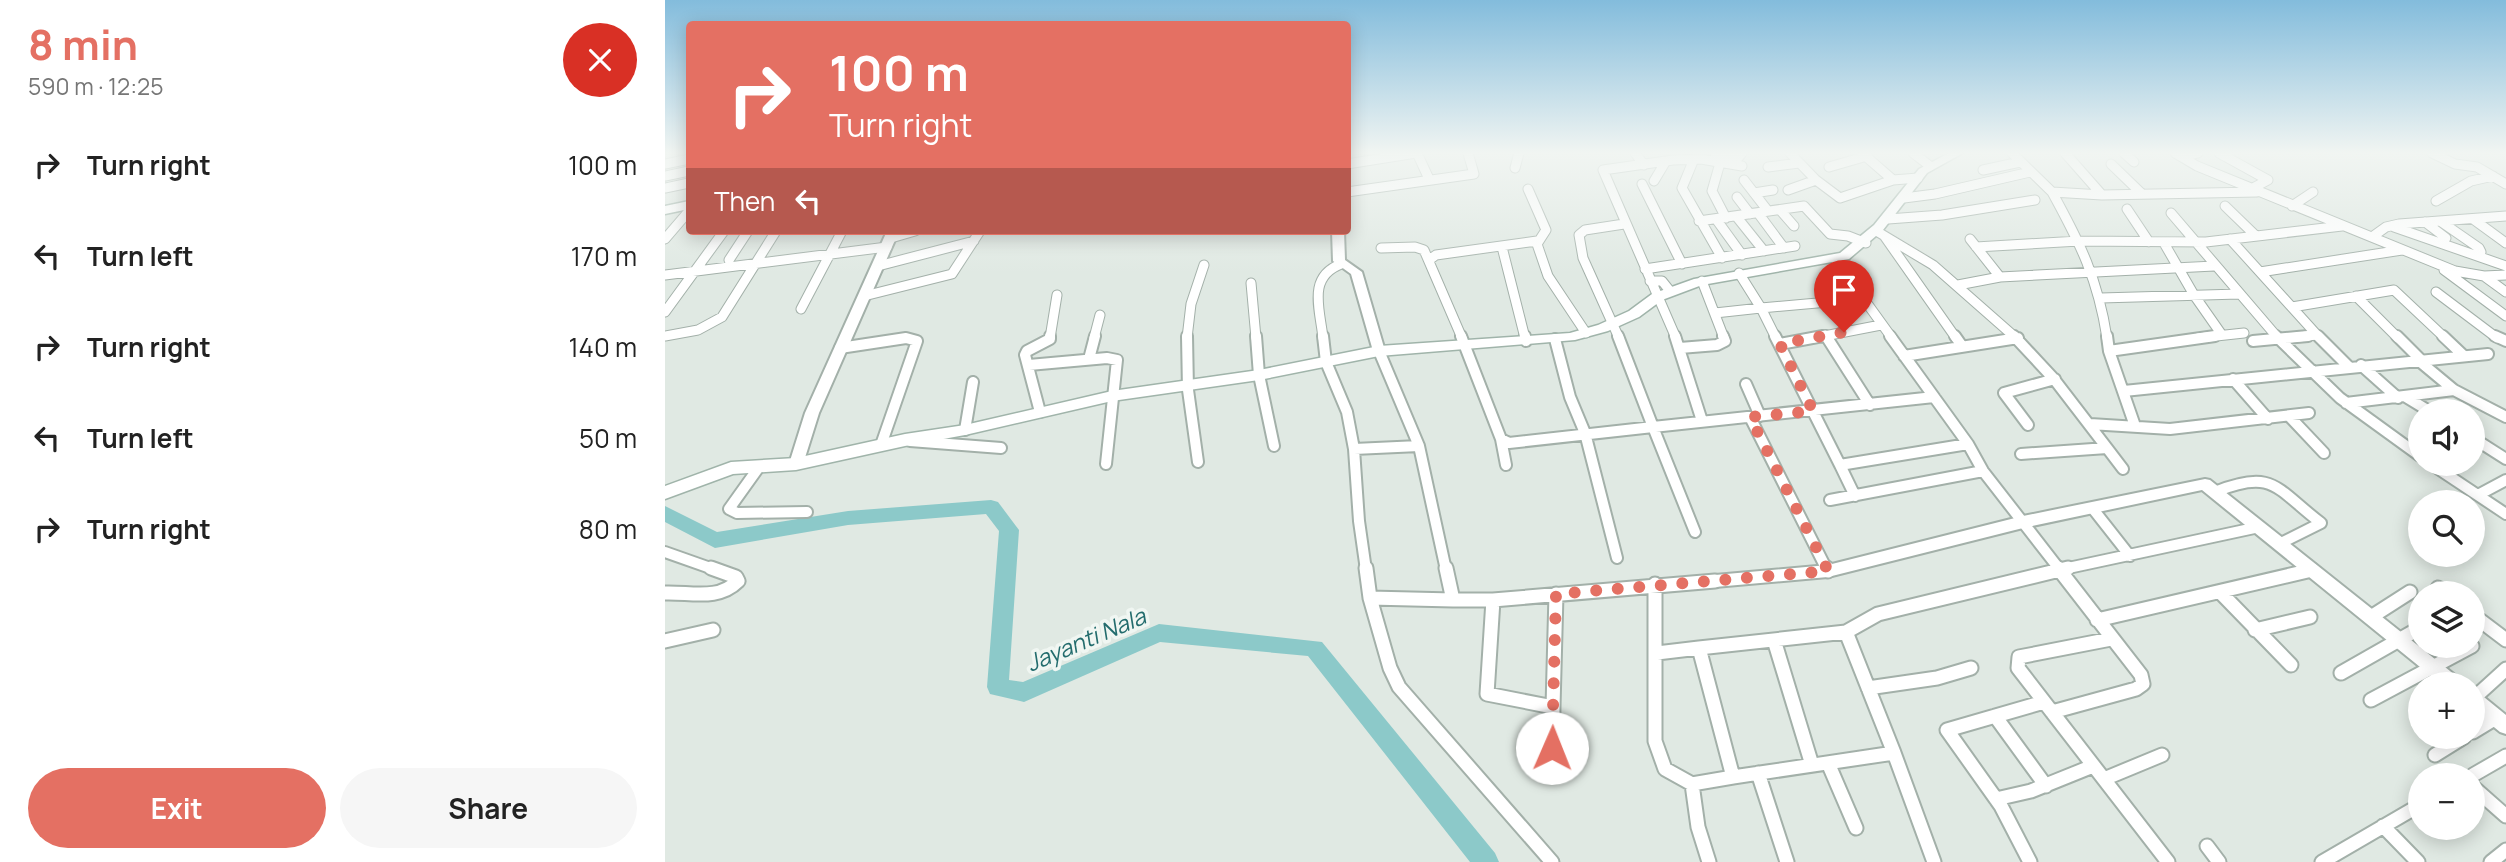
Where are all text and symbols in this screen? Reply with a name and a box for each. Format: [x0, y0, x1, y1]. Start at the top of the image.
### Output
text: 8 min [28, 15, 138, 73]
button: close [563, 23, 637, 97]
text: 100 m [829, 39, 969, 106]
icon: right [714, 49, 805, 140]
text: 590 m · 12:25 [28, 70, 163, 102]
text: Turn right [829, 103, 972, 147]
icon: right [28, 146, 66, 184]
text: Turn right [87, 147, 211, 183]
text: 100 m [568, 147, 637, 183]
icon: left [789, 182, 827, 220]
text: Then [714, 183, 775, 219]
icon: left [28, 237, 66, 275]
text: Turn left [87, 238, 194, 274]
text: 170 m [571, 238, 637, 274]
pin [1814, 260, 1874, 332]
icon: arrive [1825, 271, 1863, 309]
icon: right [28, 328, 66, 366]
text: Turn right [87, 329, 211, 365]
text: 140 m [568, 329, 637, 365]
map controls [2408, 399, 2485, 840]
button: sound [2408, 399, 2485, 476]
icon: left [28, 419, 66, 457]
text: Turn left [87, 420, 194, 456]
text: 50 m [579, 420, 637, 456]
button: search [2408, 490, 2485, 567]
icon: right [28, 510, 66, 548]
text: Turn right [87, 511, 211, 547]
text: 80 m [579, 511, 637, 547]
button: layers [2408, 581, 2485, 658]
water label: Jayanti Nala [1021, 599, 1151, 679]
button: + [2408, 672, 2485, 749]
position arrow [1515, 711, 1589, 785]
button: − [2408, 763, 2485, 840]
button: Exit [28, 768, 326, 848]
button: Share [340, 768, 637, 848]

